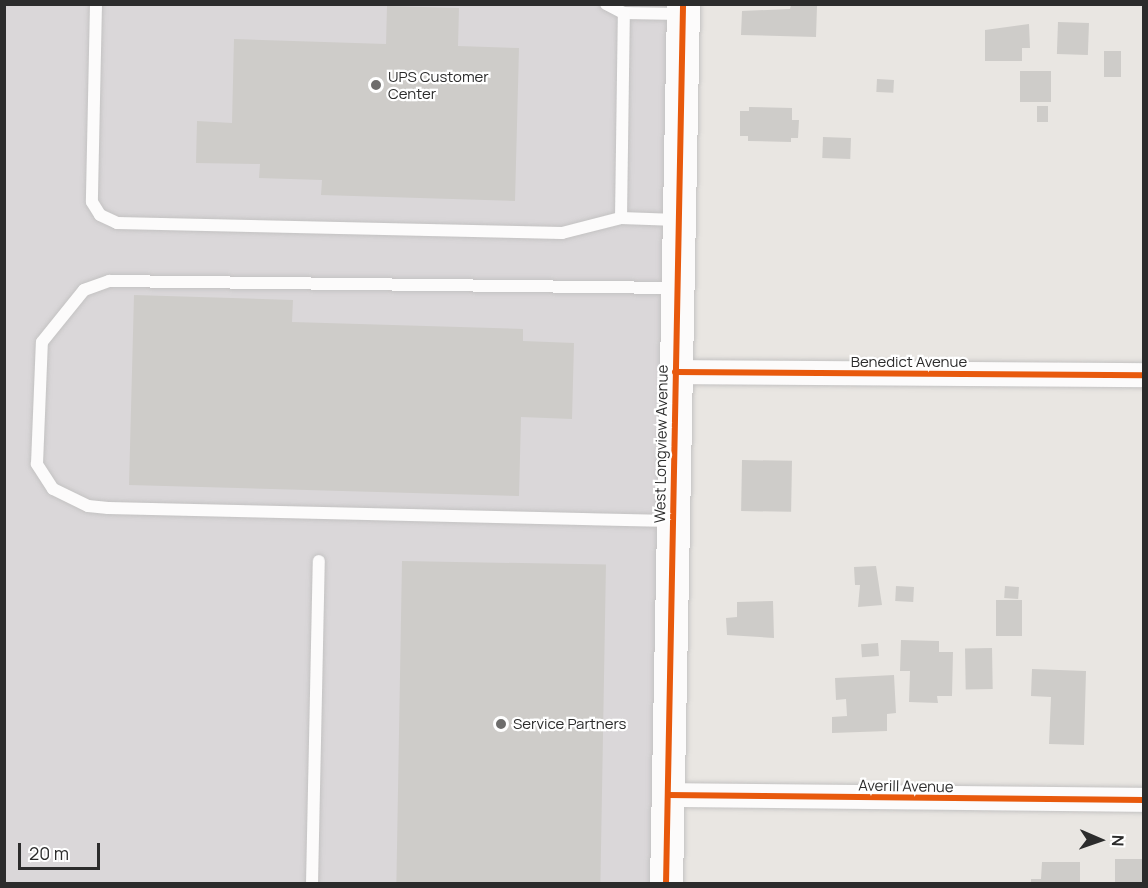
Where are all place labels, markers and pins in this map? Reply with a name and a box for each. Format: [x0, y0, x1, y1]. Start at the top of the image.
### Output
place label: UPS Customer Center [388, 67, 489, 102]
marker: UPS Customer Center [369, 78, 383, 92]
place label: Service Partners [513, 715, 626, 733]
marker: Service Partners [494, 717, 508, 731]

